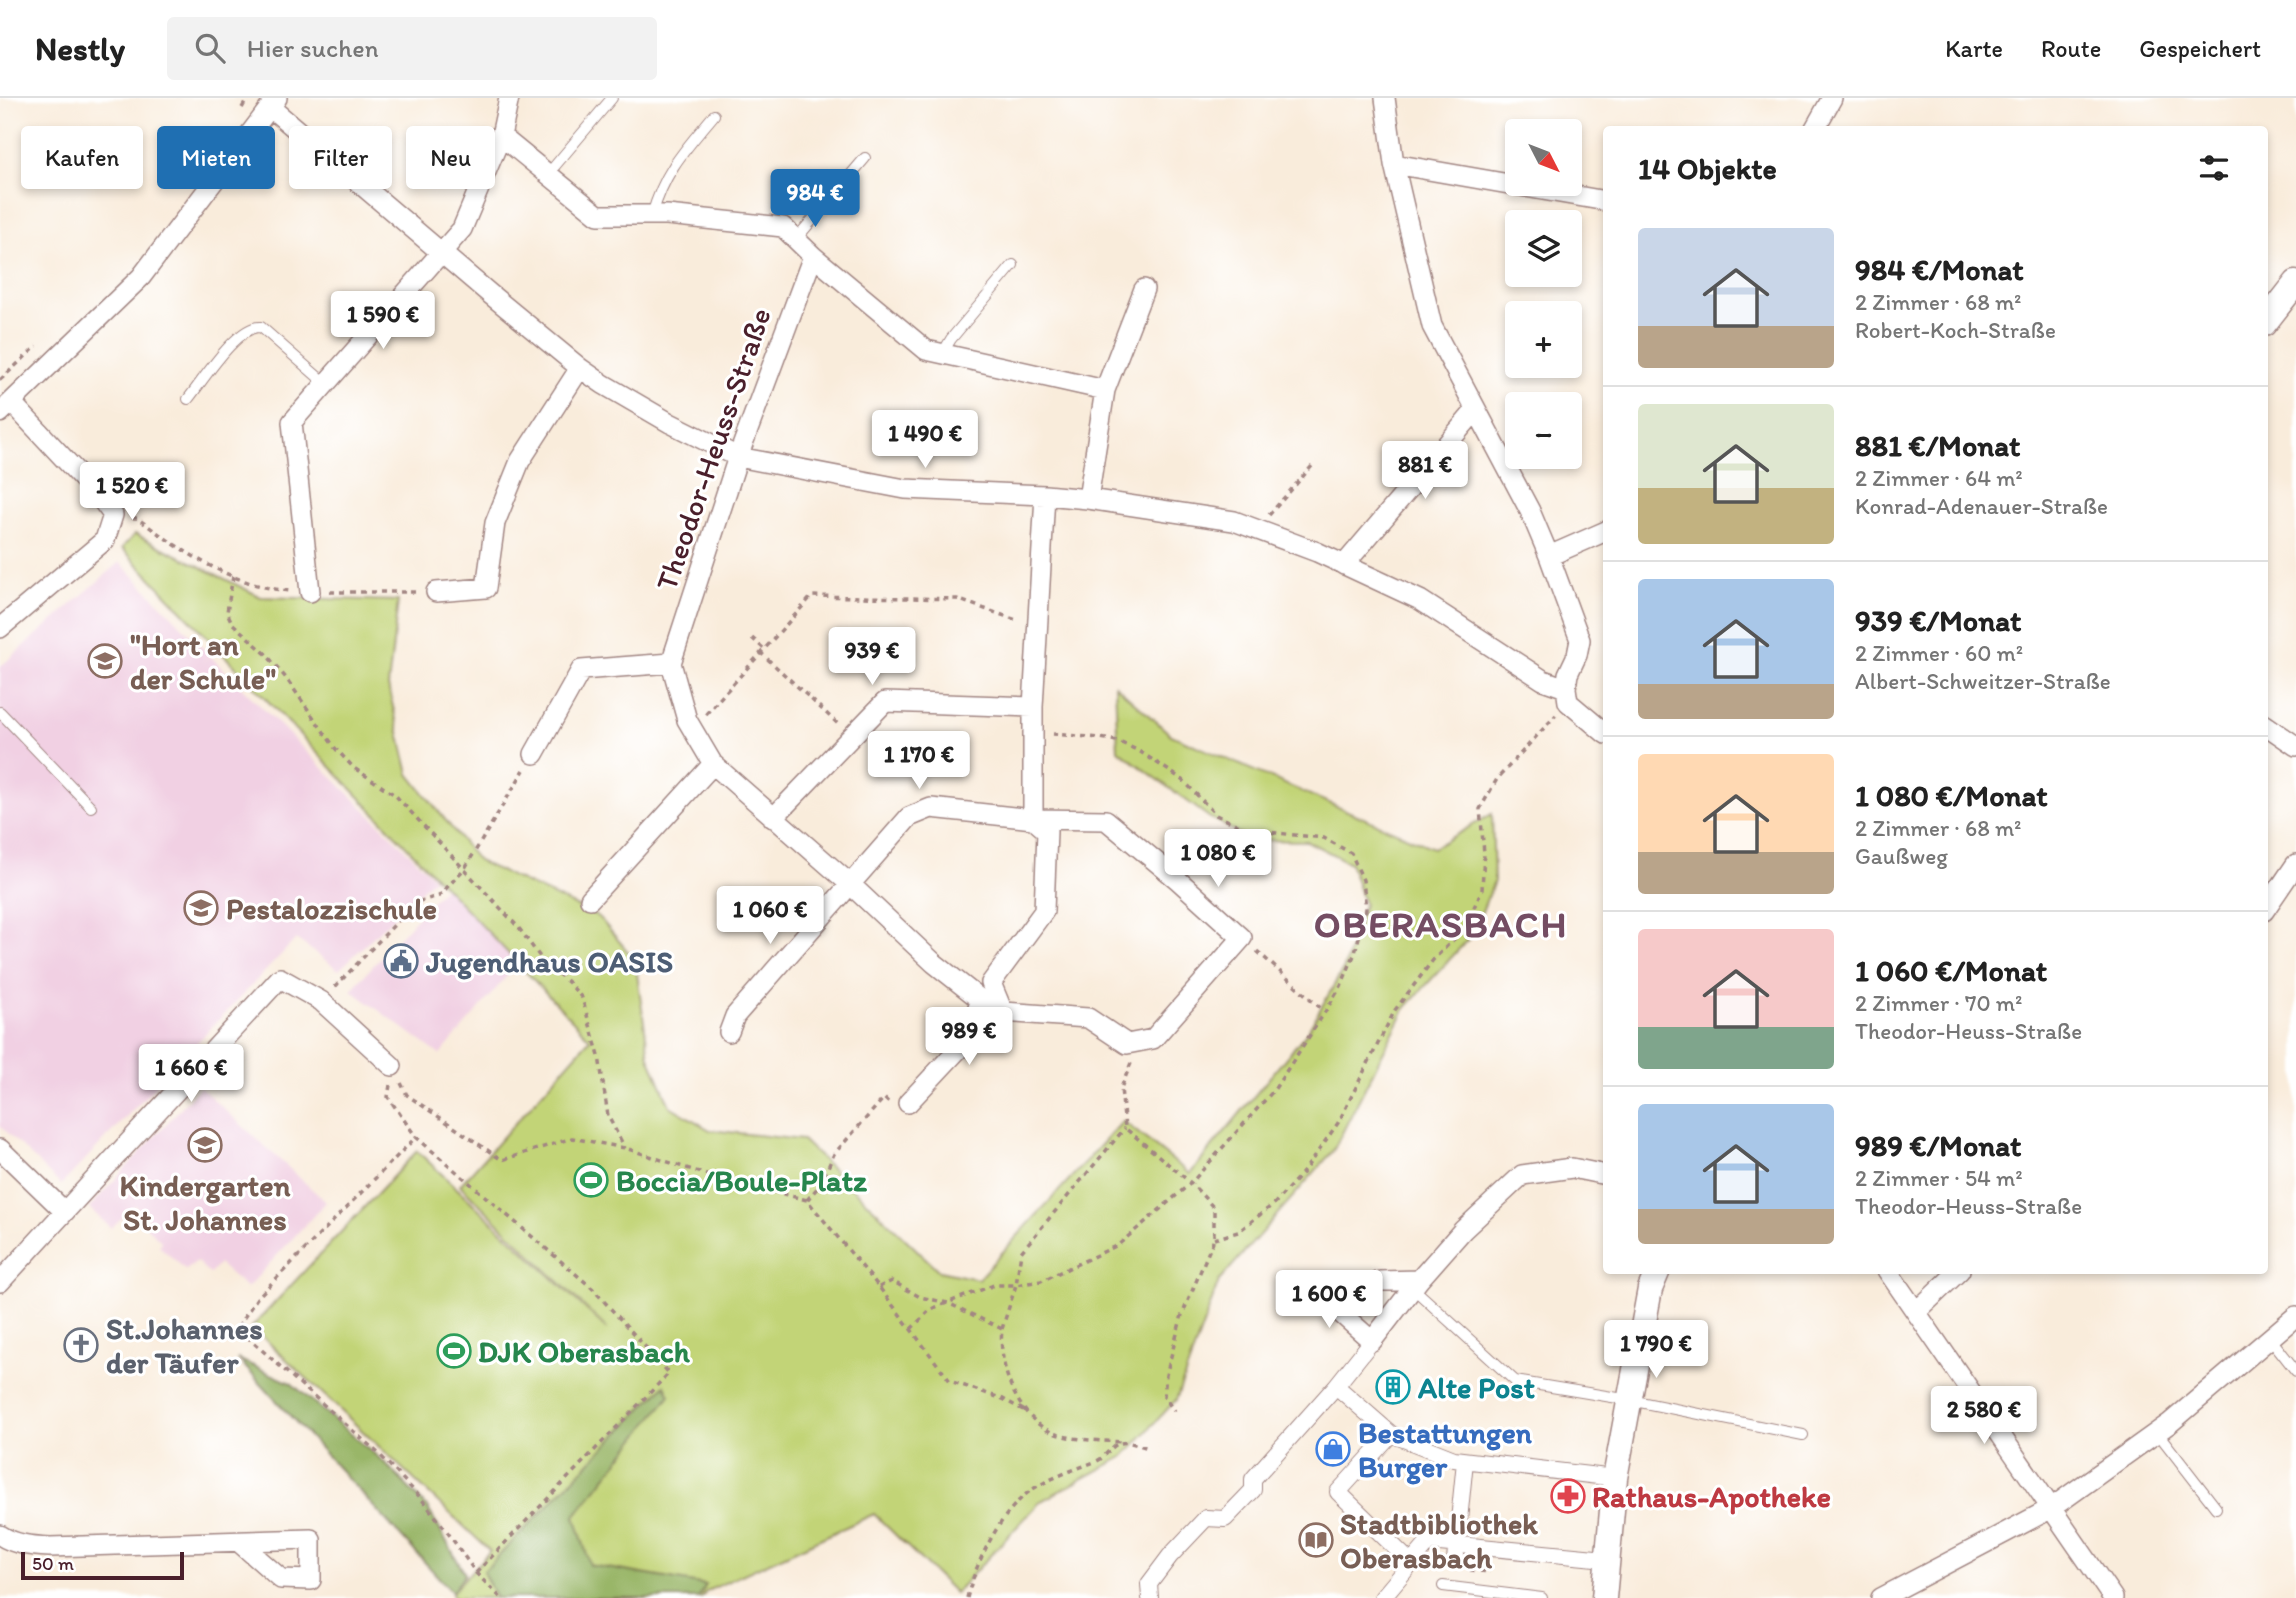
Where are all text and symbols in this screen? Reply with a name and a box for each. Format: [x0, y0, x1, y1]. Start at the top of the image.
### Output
search box [167, 17, 657, 80]
text: Nestly [35, 29, 125, 68]
icon: search [191, 29, 229, 67]
text: Hier suchen [247, 32, 379, 64]
text: Karte [1945, 34, 2003, 63]
text: Route [2041, 34, 2101, 63]
text: Gespeichert [2139, 34, 2261, 63]
north arrow [1505, 119, 1582, 196]
map controls [1505, 119, 1582, 469]
chip: Kaufen [21, 126, 143, 189]
chip: Mieten [157, 126, 275, 189]
chip: Filter [289, 126, 392, 189]
chip: Neu [406, 126, 495, 189]
icon: filters [2195, 149, 2233, 187]
text: 14 Objekte [1638, 150, 1777, 187]
pin: 984 € [766, 170, 864, 229]
text: 984 € [787, 178, 843, 206]
button: layers [1505, 210, 1582, 287]
text: 984 €/Monat [1855, 251, 2024, 288]
icon: home [1694, 256, 1778, 340]
text: 2 Zimmer · 68 m² [1855, 288, 2022, 316]
pin: 1 590 € [318, 292, 448, 351]
text: 1 590 € [347, 300, 419, 328]
button: + [1505, 301, 1582, 378]
street label: Theodor-Heuss-Straße [647, 303, 779, 595]
text: Robert-Koch-Straße [1855, 316, 2056, 344]
button: − [1505, 392, 1582, 469]
pin: 1 490 € [860, 410, 990, 470]
text: 1 490 € [888, 419, 962, 447]
text: 881 €/Monat [1855, 427, 2020, 464]
icon: home [1694, 432, 1778, 516]
pin: 881 € [1376, 442, 1474, 501]
text: 881 € [1398, 450, 1452, 478]
pin: 1 520 € [67, 462, 197, 522]
text: 2 Zimmer · 64 m² [1855, 464, 2023, 492]
text: 1 520 € [96, 471, 168, 499]
text: Konrad-Adenauer-Straße [1855, 492, 2108, 520]
text: 939 €/Monat [1855, 602, 2021, 639]
icon: home [1694, 607, 1778, 691]
place label: "Hort an der Schule" [130, 626, 276, 697]
pin: 939 € [823, 628, 921, 687]
text: 939 € [845, 636, 899, 664]
text: 2 Zimmer · 60 m² [1855, 639, 2023, 667]
school or university icon: "Hort an der Schule" [86, 642, 124, 680]
text: Albert-Schweitzer-Straße [1855, 667, 2111, 695]
pin: 1 170 € [854, 732, 984, 791]
text: 1 170 € [884, 740, 954, 768]
text: 1 080 €/Monat [1855, 777, 2047, 814]
icon: home [1694, 782, 1778, 866]
text: 2 Zimmer · 68 m² [1855, 814, 2022, 842]
pin: 1 080 € [1153, 830, 1283, 889]
text: 1 080 € [1180, 838, 1256, 866]
text: Gaußweg [1855, 842, 1948, 870]
pin: 1 060 € [705, 886, 835, 946]
school or university icon: Pestalozzischule [182, 889, 220, 927]
place label: Pestalozzischule [226, 890, 437, 927]
text: 1 060 € [733, 895, 807, 923]
district label: OBERASBACH [1314, 902, 1568, 946]
public building icon: Jugendhaus OASIS [382, 942, 420, 980]
place label: Jugendhaus OASIS [425, 943, 673, 980]
text: 1 060 €/Monat [1855, 952, 2047, 989]
icon: home [1694, 957, 1778, 1041]
text: 2 Zimmer · 70 m² [1855, 989, 2022, 1017]
pin: 989 € [920, 1007, 1018, 1067]
text: 989 € [942, 1016, 996, 1044]
text: Theodor-Heuss-Straße [1855, 1017, 2082, 1045]
pin: 1 660 € [126, 1044, 256, 1104]
text: 1 660 € [155, 1053, 227, 1081]
school or university icon: Kindergarten St. Johannes [186, 1126, 224, 1164]
text: 989 €/Monat [1855, 1127, 2021, 1164]
icon: home [1694, 1132, 1778, 1216]
sports icon: Boccia/Boule-Platz [572, 1161, 610, 1199]
place label: Boccia/Boule-Platz [616, 1162, 868, 1199]
text: 2 Zimmer · 54 m² [1855, 1164, 2023, 1192]
place label: Kindergarten St. Johannes [120, 1167, 290, 1238]
text: Theodor-Heuss-Straße [1855, 1192, 2082, 1220]
pin: 1 600 € [1264, 1270, 1394, 1330]
text: 1 600 € [1292, 1279, 1366, 1307]
place label: St.Johannes der Täufer [106, 1310, 263, 1381]
pin: 1 790 € [1591, 1320, 1721, 1380]
church icon: St.Johannes der Täufer [62, 1326, 100, 1364]
text: 1 790 € [1620, 1329, 1692, 1357]
sports icon: DJK Oberasbach [435, 1332, 473, 1370]
place label: DJK Oberasbach [478, 1333, 691, 1370]
building icon: Alte Post [1374, 1368, 1412, 1406]
place label: Alte Post [1417, 1369, 1535, 1406]
pin: 2 580 € [1919, 1386, 2049, 1446]
text: 2 580 € [1947, 1395, 2021, 1423]
place label: Bestattungen Burger [1358, 1414, 1533, 1485]
shop icon: Bestattungen Burger [1314, 1430, 1352, 1468]
pharmacy icon: Rathaus-Apotheke [1549, 1477, 1587, 1515]
place label: Rathaus-Apotheke [1592, 1478, 1831, 1515]
place label: Stadtbibliothek Oberasbach [1340, 1505, 1538, 1576]
library icon: Stadtbibliothek Oberasbach [1297, 1521, 1335, 1559]
scale bar [21, 1549, 184, 1581]
text: 50 m [32, 1552, 74, 1575]

